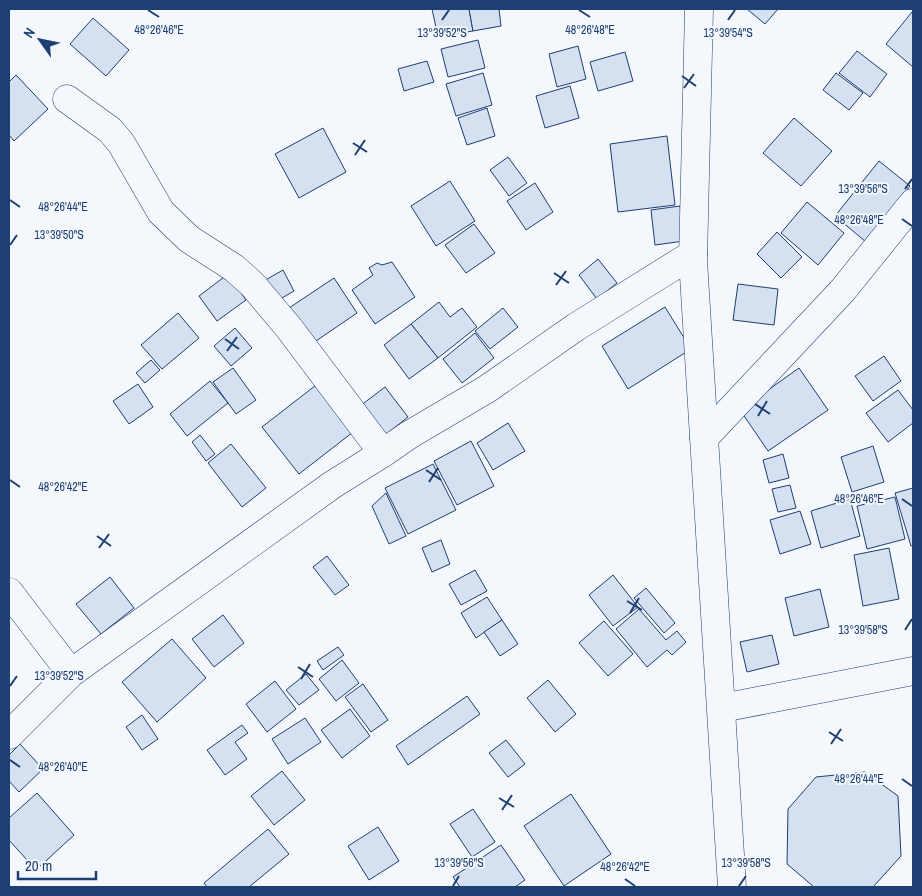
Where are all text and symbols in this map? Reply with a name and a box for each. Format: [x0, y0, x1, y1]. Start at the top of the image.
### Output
north arrow [15, 15, 65, 65]
text: 48°26'46"E [134, 22, 184, 38]
text: 48°26'48"E [565, 22, 615, 38]
text: N [19, 25, 39, 41]
text: 13°39'52"S [417, 25, 467, 41]
text: 13°39'54"S [703, 25, 753, 41]
text: 13°39'56"S [838, 181, 888, 197]
text: 48°26'44"E [38, 199, 88, 215]
text: 48°26'48"E [834, 212, 884, 228]
text: 13°39'50"S [34, 227, 84, 243]
text: 48°26'42"E [38, 479, 88, 495]
text: 48°26'46"E [834, 491, 884, 507]
text: 13°39'58"S [838, 622, 888, 638]
text: 13°39'52"S [34, 668, 84, 684]
text: 48°26'40"E [38, 759, 88, 775]
text: 48°26'44"E [834, 771, 884, 787]
scale bar [18, 848, 95, 880]
text: 20 m [25, 855, 52, 876]
text: 13°39'56"S [434, 855, 484, 871]
text: 13°39'58"S [721, 855, 771, 871]
text: 48°26'42"E [600, 859, 650, 875]

